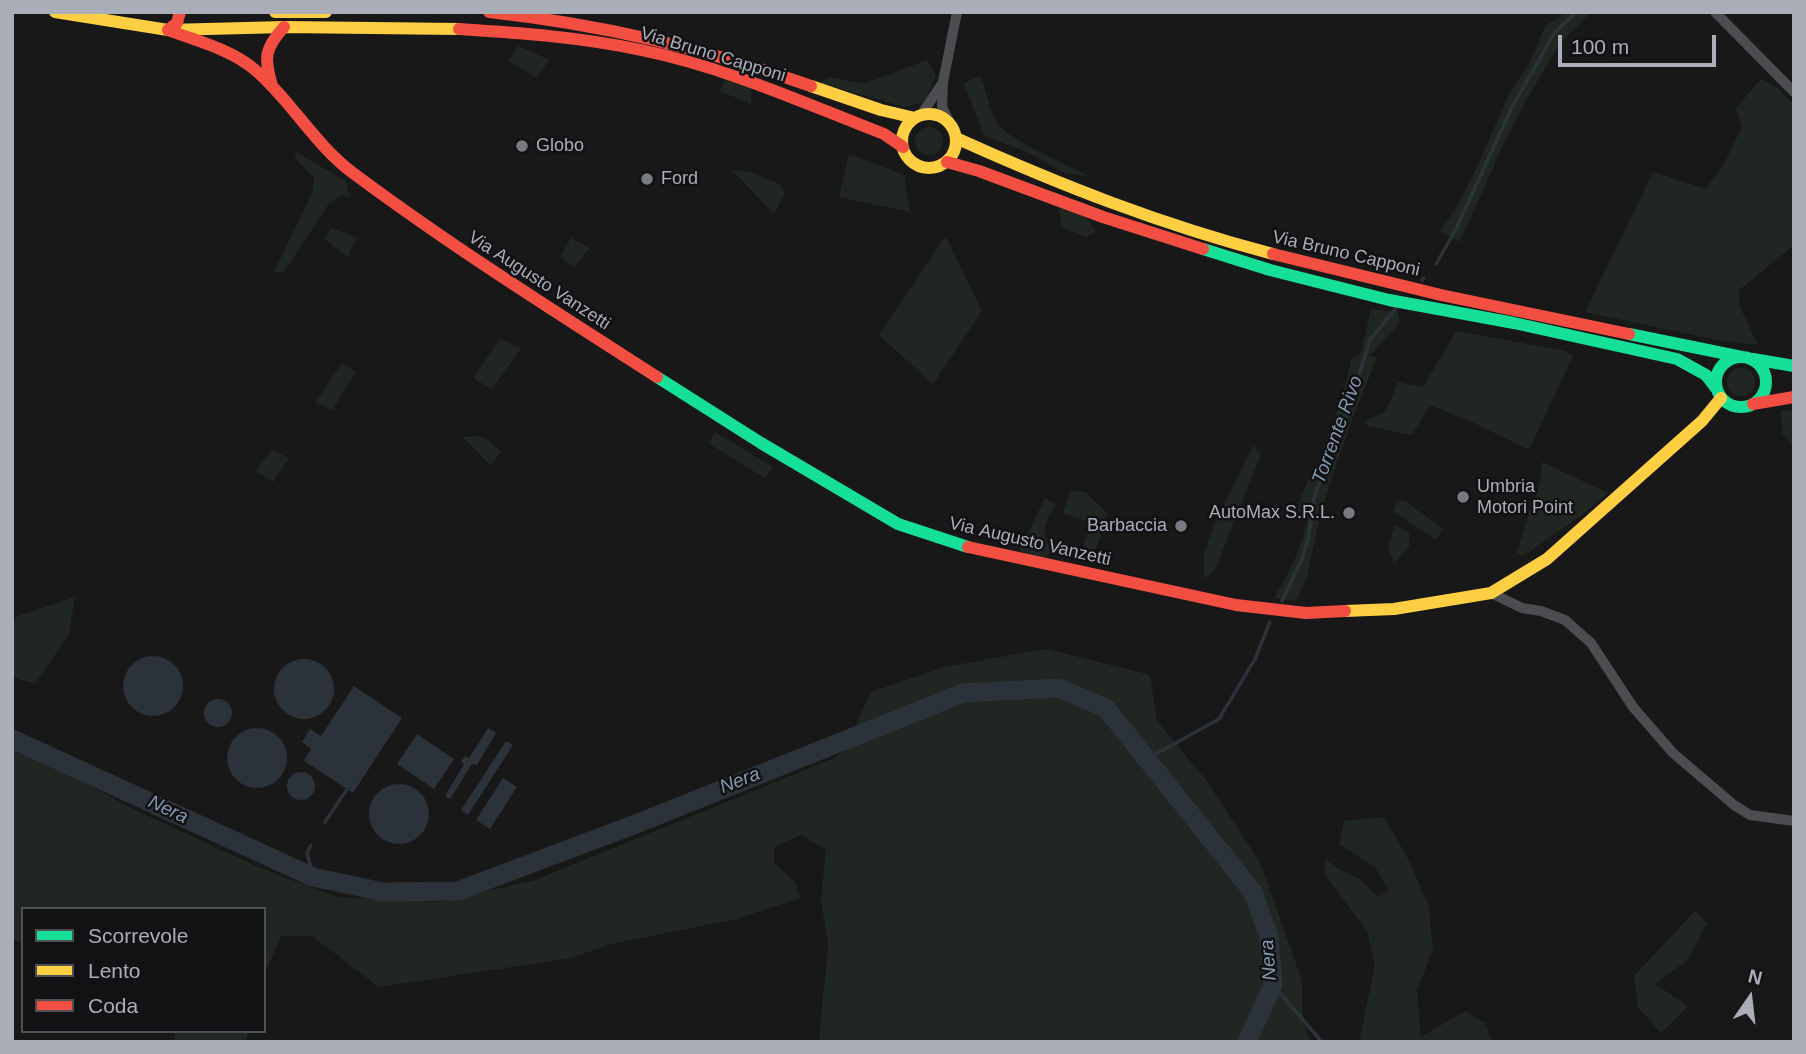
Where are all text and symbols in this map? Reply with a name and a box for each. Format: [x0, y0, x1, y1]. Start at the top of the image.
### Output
scale bar [1561, 21, 1718, 65]
street label: Via Bruno Capponi [638, 23, 788, 87]
text: 100 m [1571, 35, 1629, 58]
place label: Globo [536, 135, 584, 157]
marker: Globo [514, 138, 530, 154]
place label: Ford [661, 168, 698, 190]
marker: Ford [639, 171, 655, 187]
street label: Via Augusto Vanzetti [464, 227, 614, 335]
street label: Via Bruno Capponi [1270, 227, 1422, 281]
water label: Torrente Rivo [1308, 373, 1368, 487]
place label: Umbria Motori Point [1477, 476, 1573, 518]
marker: Umbria Motori Point [1455, 489, 1471, 505]
place label: AutoMax S.R.L. [1209, 502, 1335, 524]
marker: AutoMax S.R.L. [1341, 505, 1357, 521]
street label: Via Augusto Vanzetti [947, 513, 1113, 571]
place label: Barbaccia [1087, 515, 1167, 537]
marker: Barbaccia [1173, 518, 1189, 534]
water label: Nera [717, 763, 763, 799]
water label: Nera [145, 791, 191, 829]
legend [21, 907, 266, 1033]
text: Scorrevole [88, 924, 188, 947]
water label: Nera [1256, 939, 1282, 981]
text: Lento [88, 959, 141, 982]
north arrow [1715, 963, 1785, 1033]
text: N [1746, 965, 1764, 989]
text: Coda [88, 994, 138, 1017]

